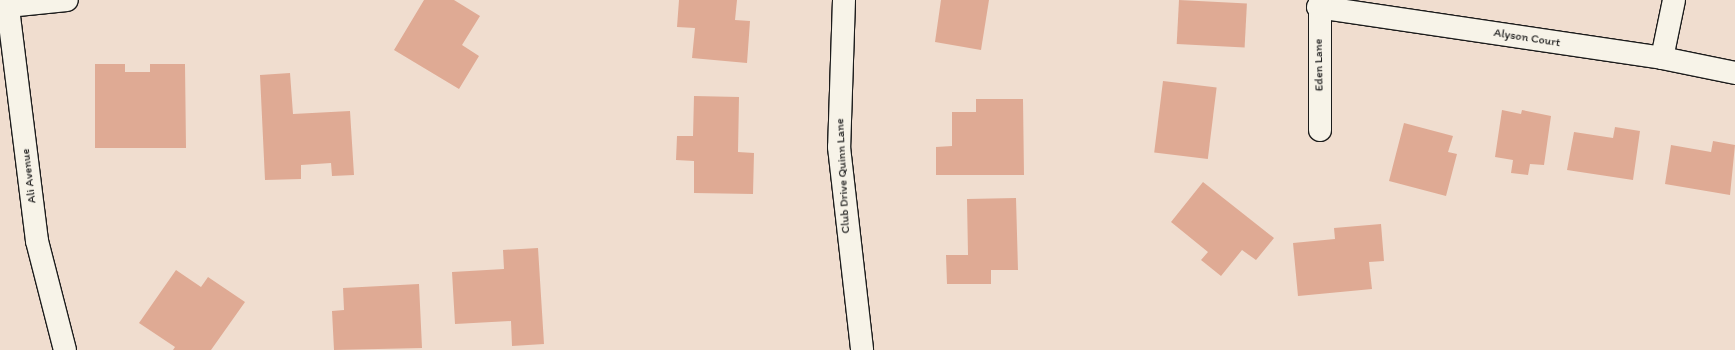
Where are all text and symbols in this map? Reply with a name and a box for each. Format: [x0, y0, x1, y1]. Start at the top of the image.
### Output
street label: Alyson Court [1493, 26, 1561, 50]
street label: Eden Lane [1311, 38, 1327, 92]
street label: Club Drive Quinn Lane [833, 118, 853, 234]
street label: Ali Avenue [19, 148, 39, 204]

